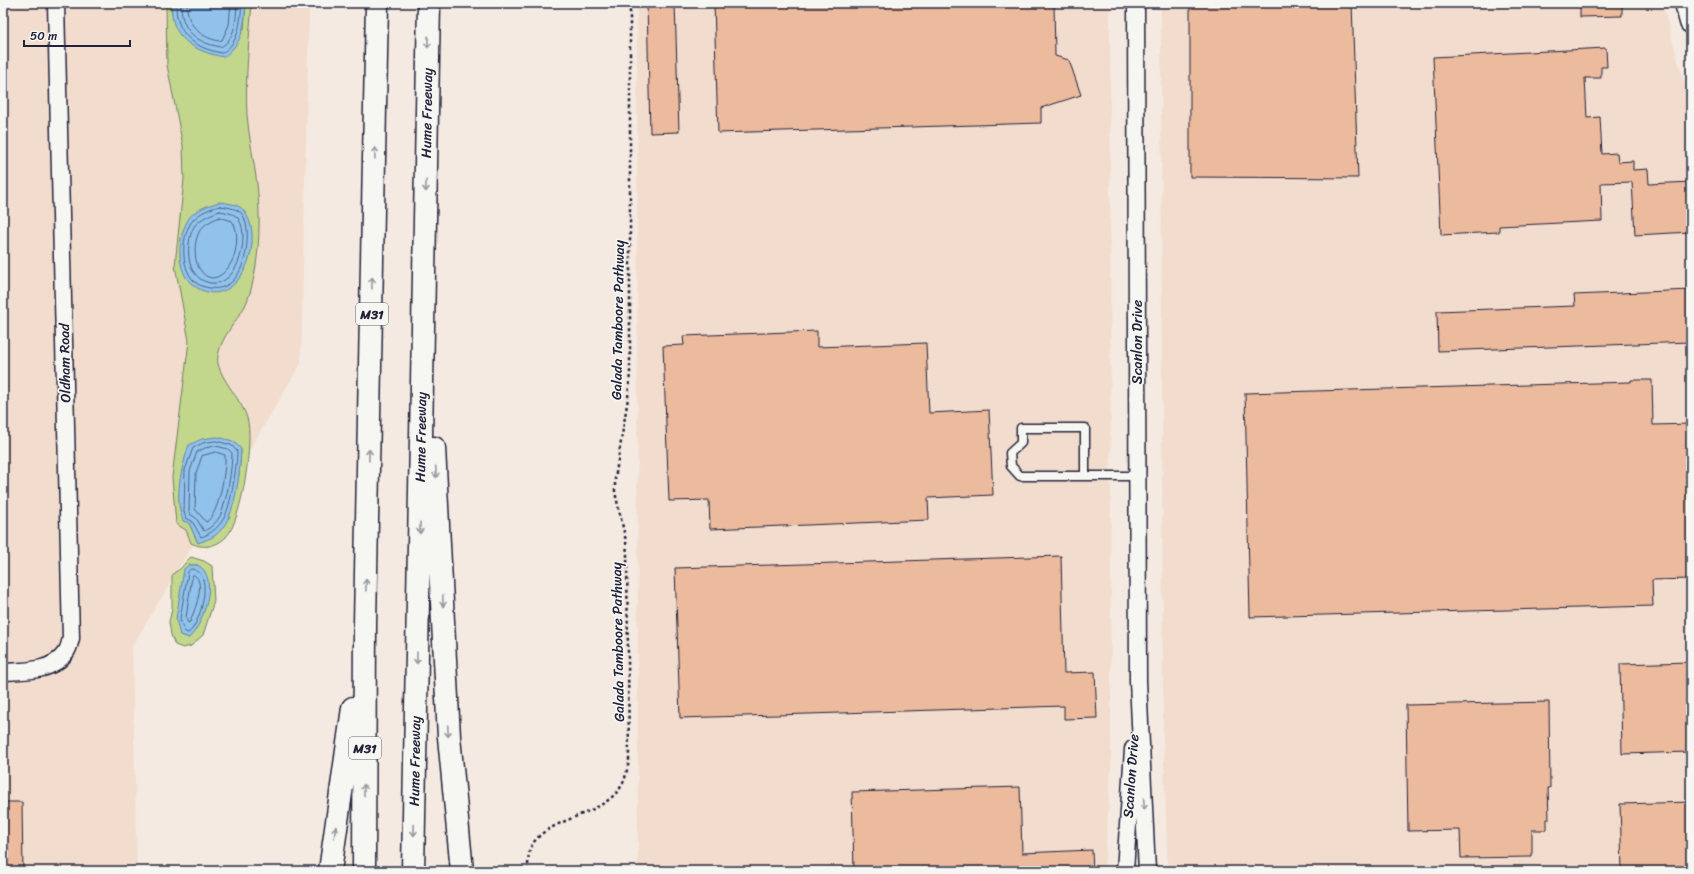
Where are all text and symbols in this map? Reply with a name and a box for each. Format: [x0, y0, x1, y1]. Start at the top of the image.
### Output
scale bar [24, 22, 130, 48]
text: 50 m [30, 25, 57, 47]
one-way arrow [424, 35, 432, 48]
street label: Hume Freeway [414, 67, 440, 158]
one-way arrow [371, 147, 378, 160]
one-way arrow [422, 179, 430, 192]
street label: Galada Tamboore Pathway [604, 239, 632, 400]
one-way arrow [368, 277, 376, 290]
street label: Scanlon Drive [1125, 300, 1150, 384]
road number: M31 [356, 303, 388, 325]
street label: Oldham Road [52, 322, 78, 403]
street label: Hume Freeway [408, 391, 434, 482]
one-way arrow [365, 449, 373, 462]
one-way arrow [432, 465, 439, 478]
one-way arrow [416, 521, 424, 534]
street label: Galada Tamboore Pathway [604, 561, 632, 722]
one-way arrow [362, 579, 370, 592]
one-way arrow [439, 594, 447, 607]
one-way arrow [413, 651, 421, 664]
street label: Hume Freeway [402, 715, 428, 806]
one-way arrow [445, 724, 452, 737]
street label: Scanlon Drive [1116, 733, 1146, 819]
road number: M31 [349, 737, 381, 759]
one-way arrow [360, 784, 368, 797]
one-way arrow [1141, 797, 1148, 810]
one-way arrow [410, 823, 418, 836]
one-way arrow [331, 826, 339, 839]

